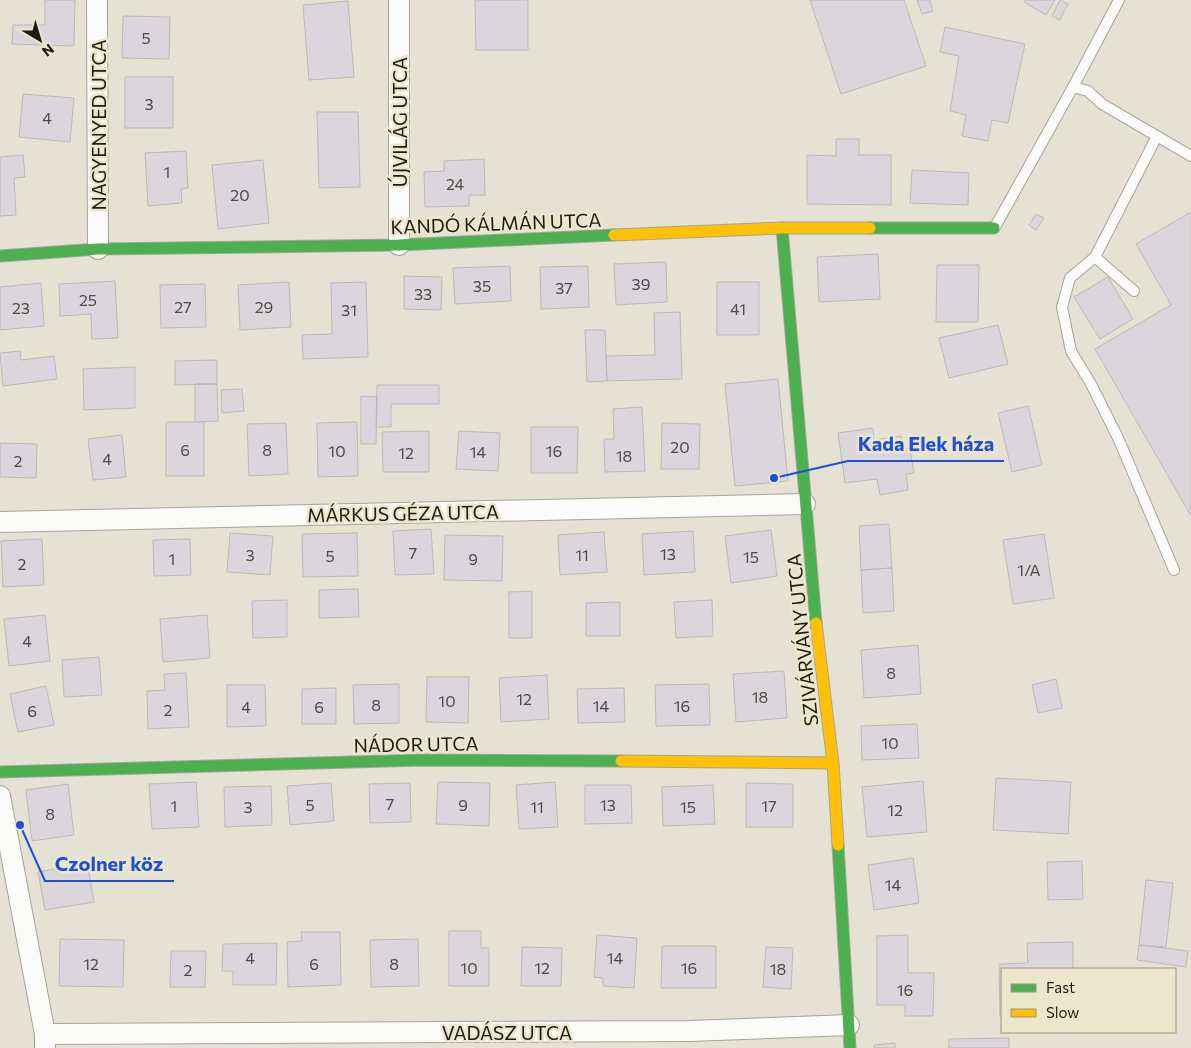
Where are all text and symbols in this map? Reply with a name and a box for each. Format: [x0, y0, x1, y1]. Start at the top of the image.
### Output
north arrow [15, 15, 65, 65]
house number: 5 [141, 28, 151, 47]
street label: NAGYENYED UTCA [87, 39, 110, 211]
text: N [39, 41, 58, 61]
street label: ÚJVILÁG UTCA [387, 57, 411, 187]
house number: 3 [144, 94, 154, 113]
house number: 4 [42, 108, 52, 127]
house number: 1 [164, 162, 170, 181]
house number: 24 [446, 174, 464, 193]
house number: 20 [230, 185, 250, 204]
street label: KANDÓ KÁLMÁN UTCA [390, 207, 602, 238]
house number: 39 [632, 274, 650, 293]
house number: 35 [473, 276, 491, 295]
house number: 37 [555, 278, 573, 297]
house number: 33 [414, 284, 432, 303]
house number: 25 [79, 290, 97, 309]
house number: 27 [174, 297, 192, 316]
house number: 29 [255, 297, 273, 316]
house number: 23 [12, 298, 30, 317]
house number: 41 [730, 299, 746, 318]
house number: 31 [341, 300, 357, 319]
callout: Kada Elek háza [848, 426, 1004, 461]
text: Kada Elek háza [858, 431, 994, 455]
house number: 20 [670, 437, 690, 456]
house number: 6 [180, 440, 190, 459]
house number: 8 [262, 440, 272, 459]
house number: 10 [328, 441, 346, 460]
house number: 16 [546, 441, 562, 460]
house number: 14 [470, 442, 487, 461]
house number: 12 [398, 443, 414, 462]
house number: 18 [616, 446, 632, 465]
house number: 4 [102, 449, 112, 468]
house number: 2 [14, 451, 23, 470]
street label: MÁRKUS GÉZA UTCA [307, 500, 499, 526]
house number: 7 [409, 543, 417, 562]
house number: 13 [660, 544, 676, 563]
house number: 3 [245, 545, 255, 564]
house number: 11 [575, 545, 589, 564]
house number: 5 [325, 546, 335, 565]
house number: 15 [743, 547, 759, 566]
house number: 1 [169, 549, 175, 568]
house number: 9 [468, 549, 478, 568]
street label: SZIVÁRVÁNY UTCA [782, 553, 822, 727]
house number: 2 [18, 554, 27, 573]
house number: 1/A [1017, 560, 1041, 579]
house number: 4 [22, 631, 32, 650]
house number: 8 [886, 663, 896, 682]
house number: 18 [752, 687, 768, 706]
house number: 12 [516, 689, 532, 708]
house number: 10 [438, 691, 456, 710]
house number: 8 [371, 695, 381, 714]
house number: 14 [593, 696, 610, 715]
house number: 16 [674, 696, 690, 715]
house number: 4 [241, 697, 251, 716]
house number: 6 [314, 697, 324, 716]
house number: 2 [164, 700, 173, 719]
house number: 6 [27, 701, 37, 720]
street label: NÁDOR UTCA [353, 731, 479, 757]
house number: 10 [881, 733, 899, 752]
house number: 7 [386, 794, 394, 813]
house number: 5 [305, 795, 315, 814]
house number: 9 [458, 795, 468, 814]
house number: 13 [600, 795, 616, 814]
house number: 1 [171, 796, 177, 815]
house number: 17 [761, 796, 777, 815]
house number: 3 [243, 797, 253, 816]
house number: 11 [530, 797, 544, 816]
house number: 15 [680, 797, 696, 816]
house number: 12 [887, 800, 903, 819]
house number: 8 [45, 804, 55, 823]
callout: Czolner köz [45, 846, 174, 881]
text: Czolner köz [55, 851, 163, 875]
house number: 14 [885, 875, 902, 894]
house number: 4 [245, 948, 255, 967]
house number: 14 [607, 948, 624, 967]
house number: 12 [83, 954, 99, 973]
house number: 6 [309, 954, 319, 973]
house number: 8 [389, 954, 399, 973]
house number: 10 [460, 958, 478, 977]
house number: 12 [534, 958, 550, 977]
house number: 16 [681, 958, 697, 977]
house number: 18 [770, 959, 786, 978]
house number: 2 [184, 960, 193, 979]
legend [1001, 968, 1176, 1033]
text: Fast [1046, 978, 1075, 996]
house number: 16 [897, 980, 913, 999]
text: Slow [1046, 1003, 1079, 1021]
street label: VADÁSZ UTCA [442, 1021, 572, 1044]

